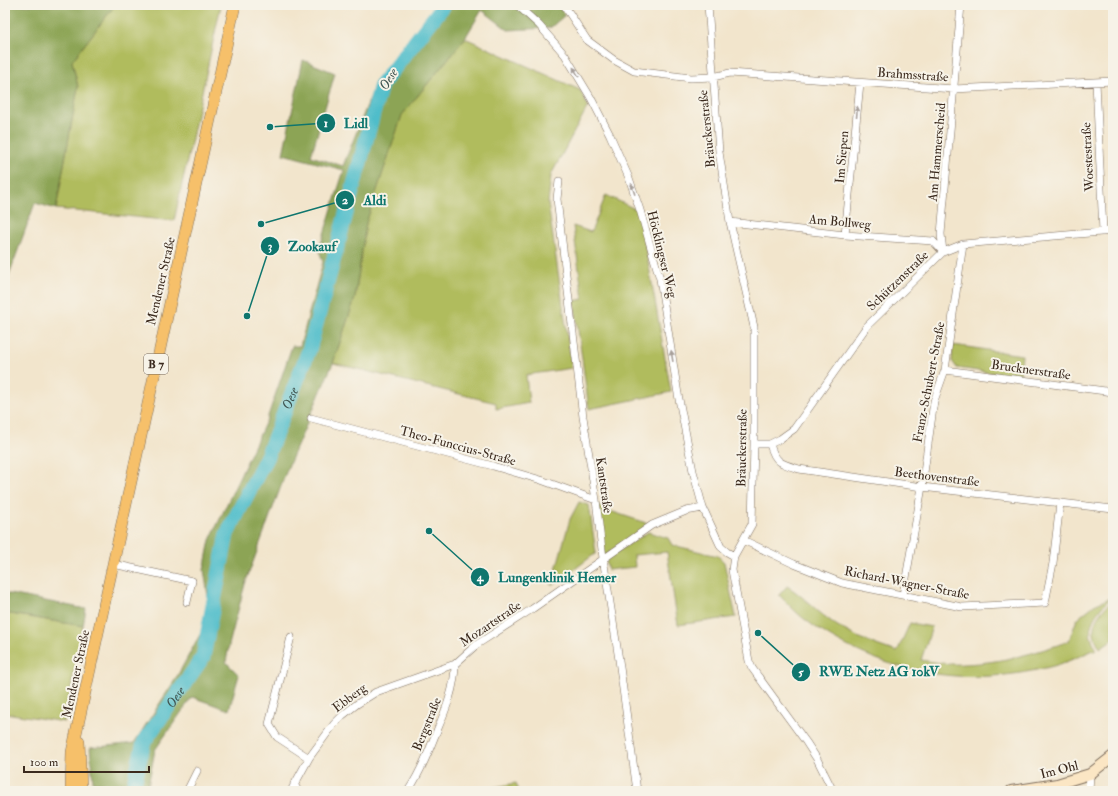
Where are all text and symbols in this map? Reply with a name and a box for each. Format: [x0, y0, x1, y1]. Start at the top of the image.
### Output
water label: Oese [375, 65, 402, 93]
street label: Brahmsstraße [877, 65, 950, 86]
one-way arrow [572, 66, 579, 78]
street label: Bräuckerstraße [695, 89, 719, 169]
street label: Am Hammerscheid [925, 101, 949, 203]
one-way arrow [854, 106, 861, 118]
callout: Lidl [316, 110, 377, 136]
text: Lidl [344, 115, 369, 132]
text: 1 [324, 116, 328, 131]
street label: Woestestraße [1078, 121, 1098, 193]
street label: Im Siepen [832, 130, 853, 184]
one-way arrow [630, 182, 636, 194]
callout: Aldi [335, 187, 394, 213]
text: Aldi [362, 192, 387, 209]
text: 2 [342, 193, 348, 208]
street label: Höcklingser Weg [643, 209, 681, 300]
street label: Am Bollweg [807, 211, 872, 233]
callout: Zookauf [260, 233, 344, 259]
street label: Mendener Straße [143, 235, 179, 327]
text: Zookauf [288, 238, 338, 255]
text: 3 [268, 239, 273, 254]
street label: Schützenstraße [863, 247, 932, 314]
street label: Franz-Schubert-Straße [909, 320, 949, 444]
one-way arrow [669, 350, 675, 362]
road number: B 7 [144, 354, 168, 374]
street label: Brucknerstraße [990, 357, 1072, 384]
water label: Oese [278, 384, 303, 412]
street label: Bräuckerstraße [733, 408, 751, 487]
street label: Theo-Funccius-Straße [398, 423, 518, 469]
street label: Kantstraße [592, 456, 616, 515]
street label: Beethovenstraße [893, 464, 981, 490]
street label: Richard-Wagner-Straße [843, 563, 971, 603]
callout: Lungenklinik Hemer [470, 564, 624, 590]
text: Lungenklinik Hemer [498, 569, 617, 587]
text: 4 [476, 570, 485, 585]
street label: Mozartstraße [457, 597, 525, 650]
street label: Mendener Straße [59, 628, 93, 720]
callout: RWE Netz AG 10kV [791, 659, 947, 685]
text: RWE Netz AG 10kV [819, 663, 940, 680]
text: 5 [798, 665, 804, 680]
street label: Ebberg [329, 679, 370, 716]
water label: Oese [162, 683, 189, 712]
street label: Bergstraße [409, 695, 445, 754]
scale bar [24, 748, 149, 774]
text: 100 m [30, 755, 59, 770]
street label: Im Ohl [1039, 757, 1081, 782]

